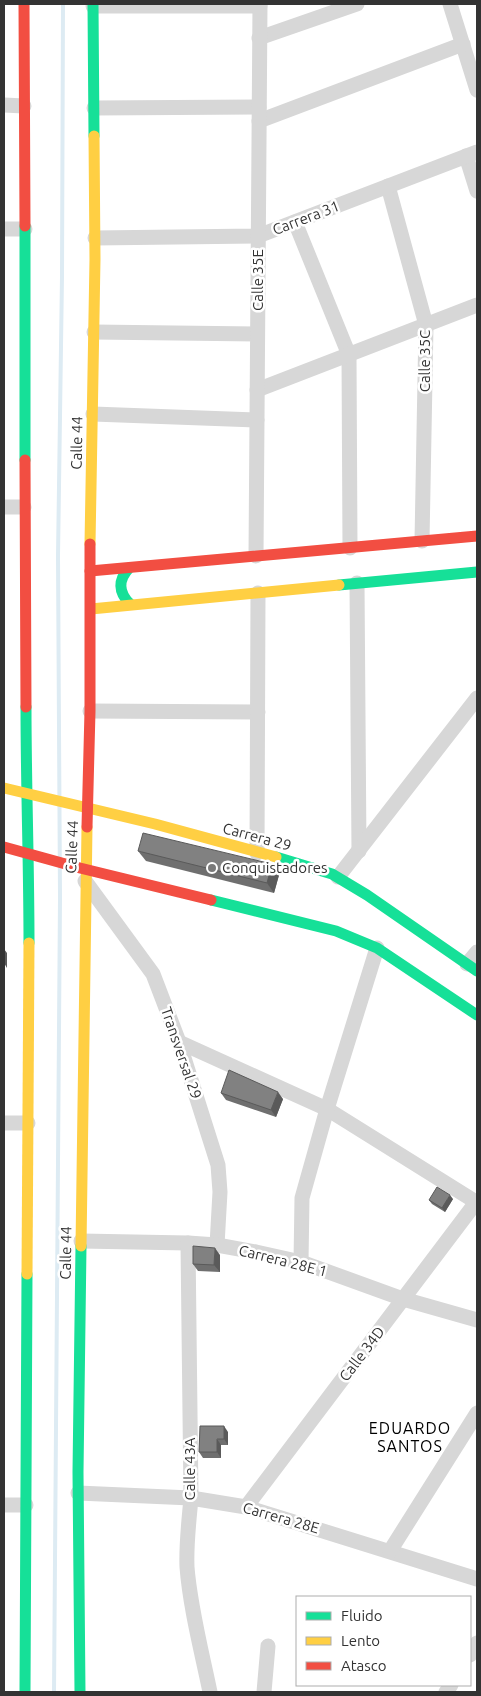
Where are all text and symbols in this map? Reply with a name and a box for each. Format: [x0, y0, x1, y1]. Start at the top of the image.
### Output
street label: Carrera 31 [270, 197, 342, 238]
street label: Calle 35E [249, 249, 266, 311]
street label: Calle 35C [416, 330, 433, 392]
street label: Calle 44 [68, 416, 85, 470]
street label: Carrera 29 [221, 819, 293, 854]
street label: Calle 44 [62, 820, 81, 874]
place label: Conquistadores [222, 859, 328, 876]
marker: Conquistadores [206, 862, 218, 874]
street label: Transversal 29 [158, 1005, 205, 1101]
street label: Calle 44 [57, 1226, 74, 1280]
street label: Carrera 28E 1 [237, 1241, 329, 1280]
street label: Calle 34D [336, 1323, 388, 1384]
district label: EDUARDO SANTOS [369, 1419, 451, 1455]
street label: Calle 43A [181, 1437, 198, 1501]
street label: Carrera 28E [241, 1498, 321, 1537]
legend [296, 1596, 471, 1686]
text: Fluido [341, 1607, 383, 1624]
text: Lento [341, 1632, 380, 1649]
text: Atasco [341, 1657, 387, 1674]

